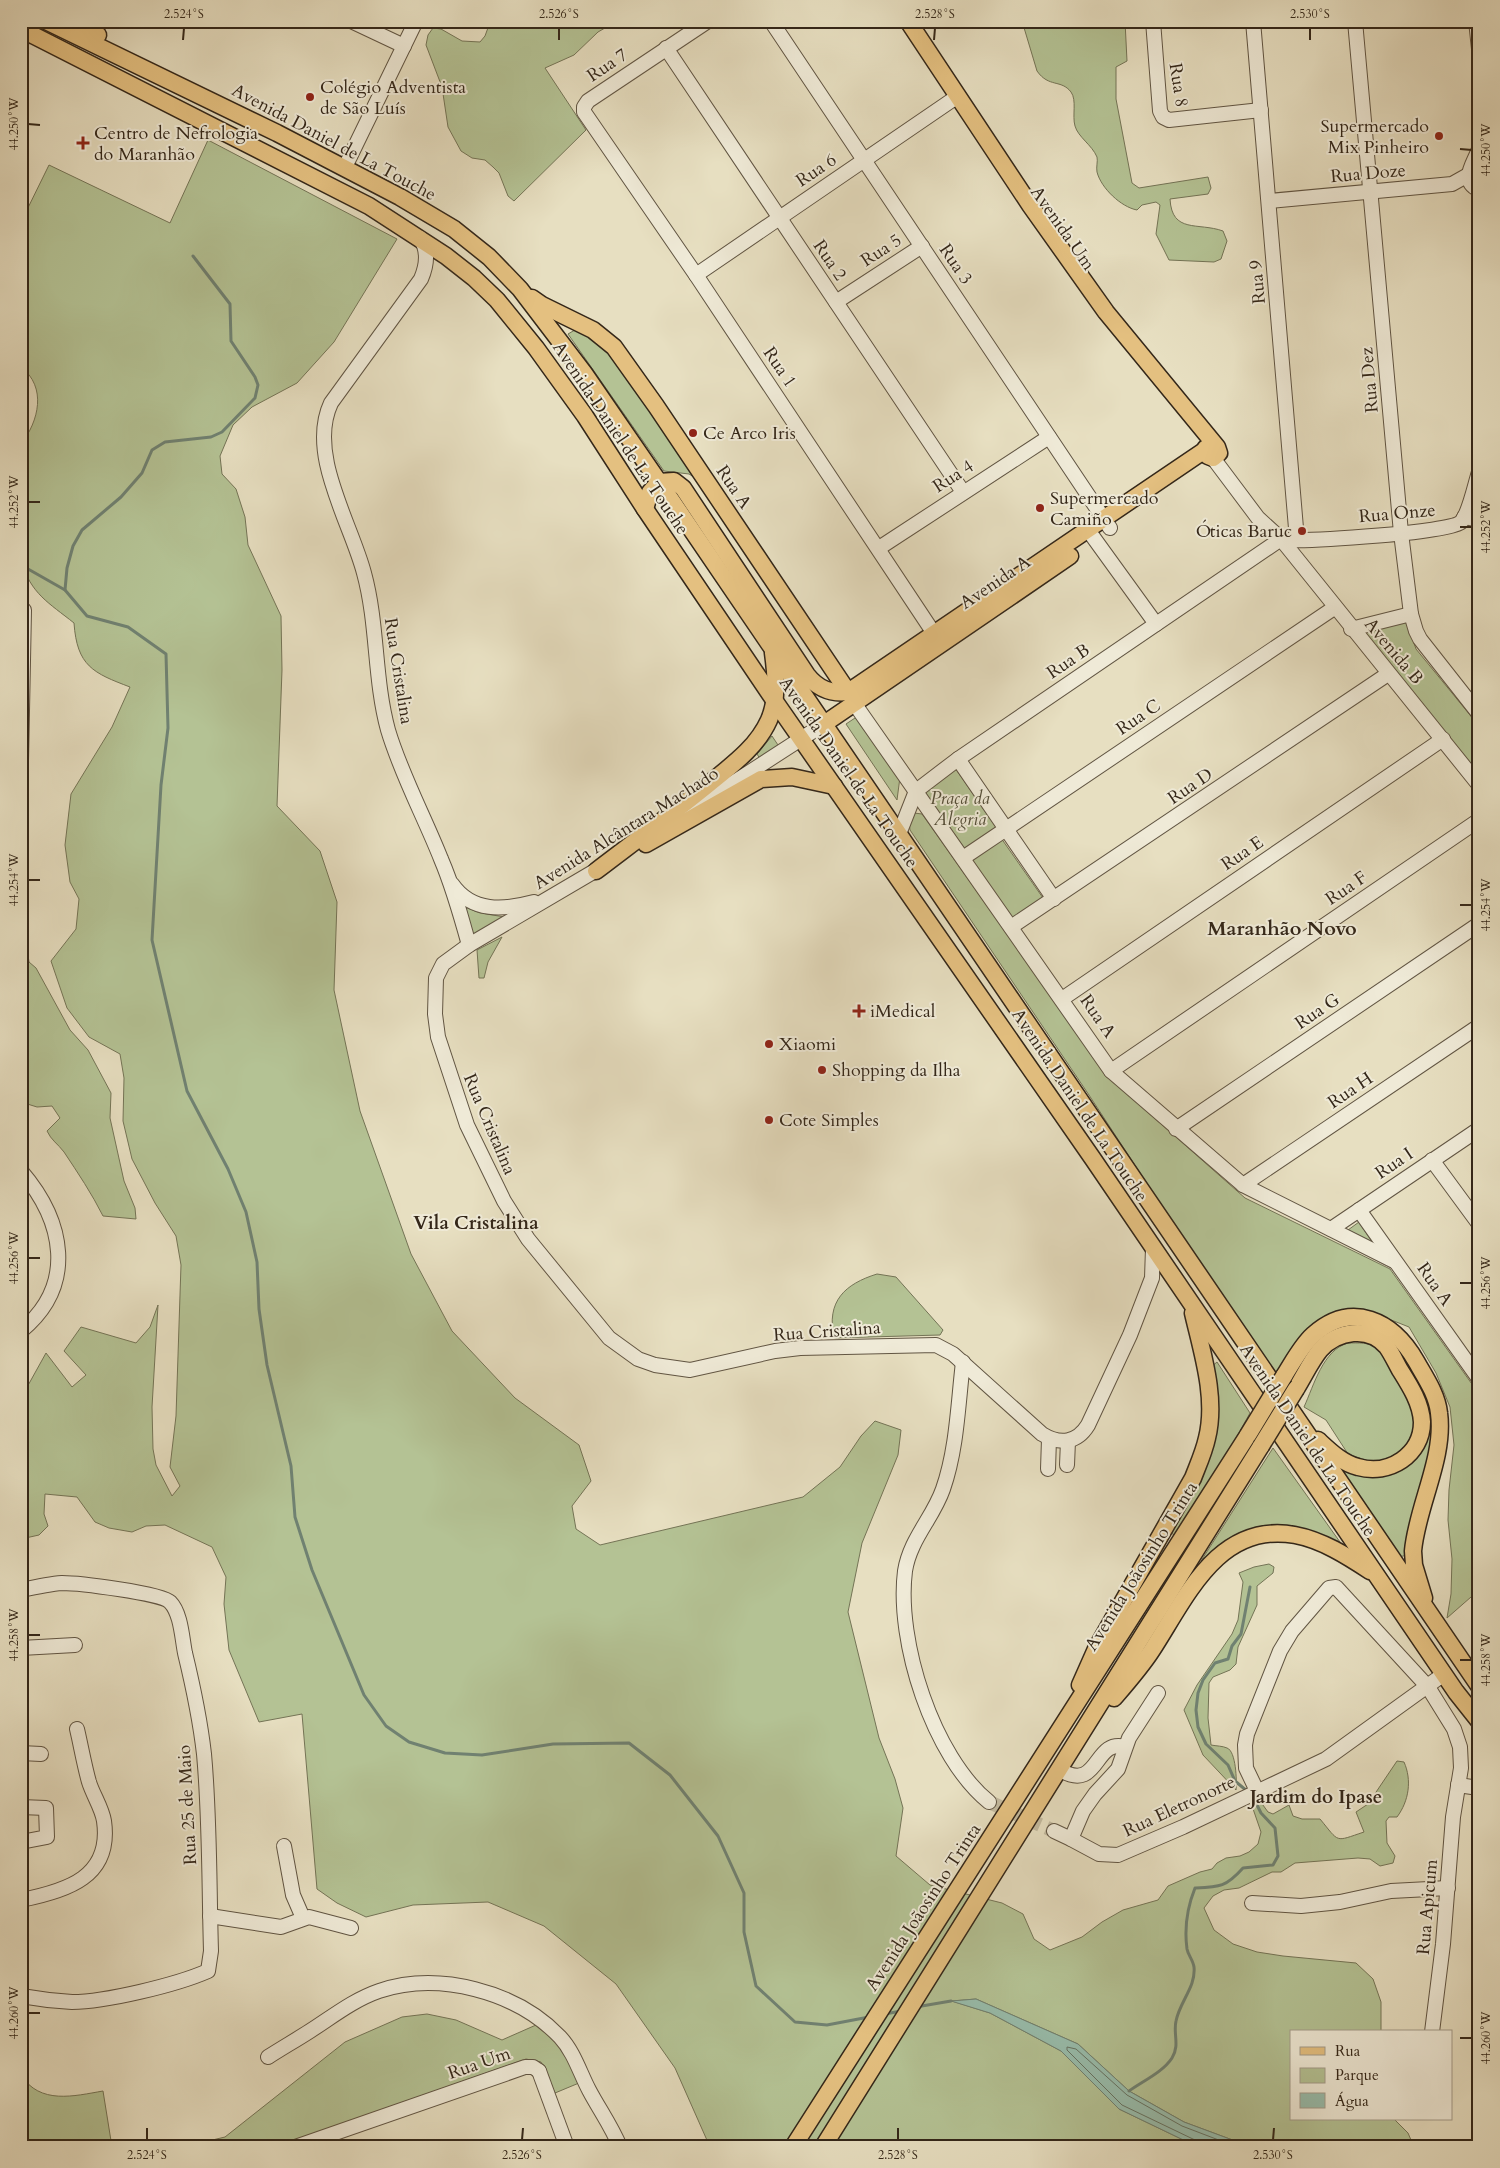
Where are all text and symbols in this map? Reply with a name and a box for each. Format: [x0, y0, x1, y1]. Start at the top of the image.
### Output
text: 2.524°S [164, 6, 204, 22]
text: 2.526°S [539, 6, 579, 22]
text: 2.528°S [915, 6, 955, 22]
text: 2.530°S [1290, 6, 1330, 22]
street label: Rua 7 [582, 43, 633, 88]
street label: Rua 8 [1163, 61, 1194, 109]
place label: Colégio Adventista de São Luís [320, 75, 466, 121]
street label: Avenida Daniel de La Touche [227, 78, 440, 207]
marker: Colégio Adventista de São Luís [304, 91, 316, 103]
text: 44.250°W [6, 97, 22, 151]
place label: Supermercado Mix Pinheiro [1321, 114, 1429, 160]
place label: Centro de Nefrologia do Maranhão [94, 121, 258, 167]
text: 44.250°W [1478, 123, 1494, 177]
marker: Supermercado Mix Pinheiro [1433, 130, 1445, 142]
marker: Centro de Nefrologia do Maranhão [76, 136, 90, 150]
street label: Rua 6 [791, 148, 842, 193]
street label: Rua Doze [1329, 158, 1407, 189]
street label: Avenida Um [1024, 181, 1101, 276]
street label: Rua 5 [856, 228, 907, 273]
street label: Rua 2 [807, 235, 852, 286]
street label: Rua 3 [933, 239, 978, 290]
street label: Rua 9 [1243, 259, 1272, 305]
street label: Avenida Daniel de La Touche [546, 337, 695, 540]
street label: Rua 1 [757, 342, 802, 393]
street label: Rua Dez [1354, 346, 1385, 414]
place label: Ce Arco Iris [703, 421, 796, 446]
marker: Ce Arco Iris [687, 427, 699, 439]
street label: Rua 4 [928, 454, 979, 499]
street label: Rua A [710, 460, 757, 514]
text: 44.252°W [6, 475, 22, 529]
place label: Supermercado Camiño [1050, 486, 1159, 532]
street label: Rua Onze [1358, 498, 1436, 529]
text: 44.252°W [1478, 500, 1494, 554]
marker: Supermercado Camiño [1034, 502, 1046, 514]
place label: Óticas Baruc [1196, 519, 1292, 544]
marker: Óticas Baruc [1296, 525, 1308, 537]
street label: Avenida A [955, 549, 1036, 615]
street label: Avenida B [1358, 613, 1429, 690]
street label: Rua Cristalina [378, 616, 419, 726]
street label: Rua B [1042, 638, 1095, 685]
street label: Avenida Daniel de La Touche [773, 672, 924, 873]
street label: Rua C [1111, 693, 1166, 741]
street label: Avenida Alcântara Machado [529, 761, 724, 896]
street label: Rua D [1163, 762, 1218, 811]
park label: Praça da Alegria [930, 786, 990, 832]
street label: Rua E [1216, 830, 1268, 877]
text: 44.254°W [6, 853, 22, 907]
street label: Rua F [1321, 865, 1372, 911]
text: 44.254°W [1478, 878, 1494, 932]
district label: Maranhão Novo [1207, 915, 1357, 942]
street label: Rua G [1290, 987, 1345, 1036]
street label: Rua A [1074, 990, 1122, 1043]
place label: iMedical [870, 999, 936, 1024]
marker: iMedical [852, 1004, 866, 1018]
street label: Avenida Daniel de La Touche [1005, 1004, 1154, 1207]
place label: Xiaomi [779, 1032, 836, 1057]
marker: Xiaomi [763, 1038, 775, 1050]
place label: Shopping da Ilha [832, 1058, 961, 1083]
marker: Shopping da Ilha [816, 1064, 828, 1076]
street label: Rua H [1323, 1066, 1378, 1115]
street label: Rua Cristalina [457, 1070, 522, 1179]
place label: Cote Simples [779, 1108, 879, 1133]
marker: Cote Simples [763, 1114, 775, 1126]
street label: Rua I [1370, 1142, 1418, 1185]
district label: Vila Cristalina [413, 1210, 539, 1236]
text: 44.256°W [6, 1231, 22, 1285]
text: 44.256°W [1478, 1256, 1494, 1310]
street label: Rua A [1411, 1258, 1459, 1311]
street label: Rua Cristalina [773, 1315, 882, 1348]
street label: Avenida Daniel de La Touche [1233, 1339, 1382, 1542]
street label: Avenida Joãosinho Trinta [1079, 1477, 1204, 1656]
text: 44.258°W [6, 1608, 22, 1662]
text: 44.258°W [1478, 1633, 1494, 1687]
street label: Rua 25 de Maio [172, 1744, 203, 1866]
street label: Rua Eletronorte [1119, 1770, 1239, 1843]
district label: Jardim do Ipase [1247, 1784, 1382, 1810]
street label: Avenida Joãosinho Trinta [860, 1818, 987, 1996]
street label: Rua Apicum [1411, 1858, 1444, 1956]
text: 44.260°W [6, 1986, 22, 2040]
text: 44.260°W [1478, 2011, 1494, 2065]
legend [1290, 2030, 1452, 2120]
street label: Rua Um [444, 2041, 515, 2086]
text: Rua [1335, 2041, 1361, 2061]
text: Parque [1335, 2065, 1379, 2085]
text: Água [1335, 2091, 1369, 2111]
text: 2.524°S [127, 2147, 167, 2163]
text: 2.526°S [502, 2147, 542, 2163]
text: 2.528°S [878, 2147, 918, 2163]
text: 2.530°S [1253, 2147, 1293, 2163]

